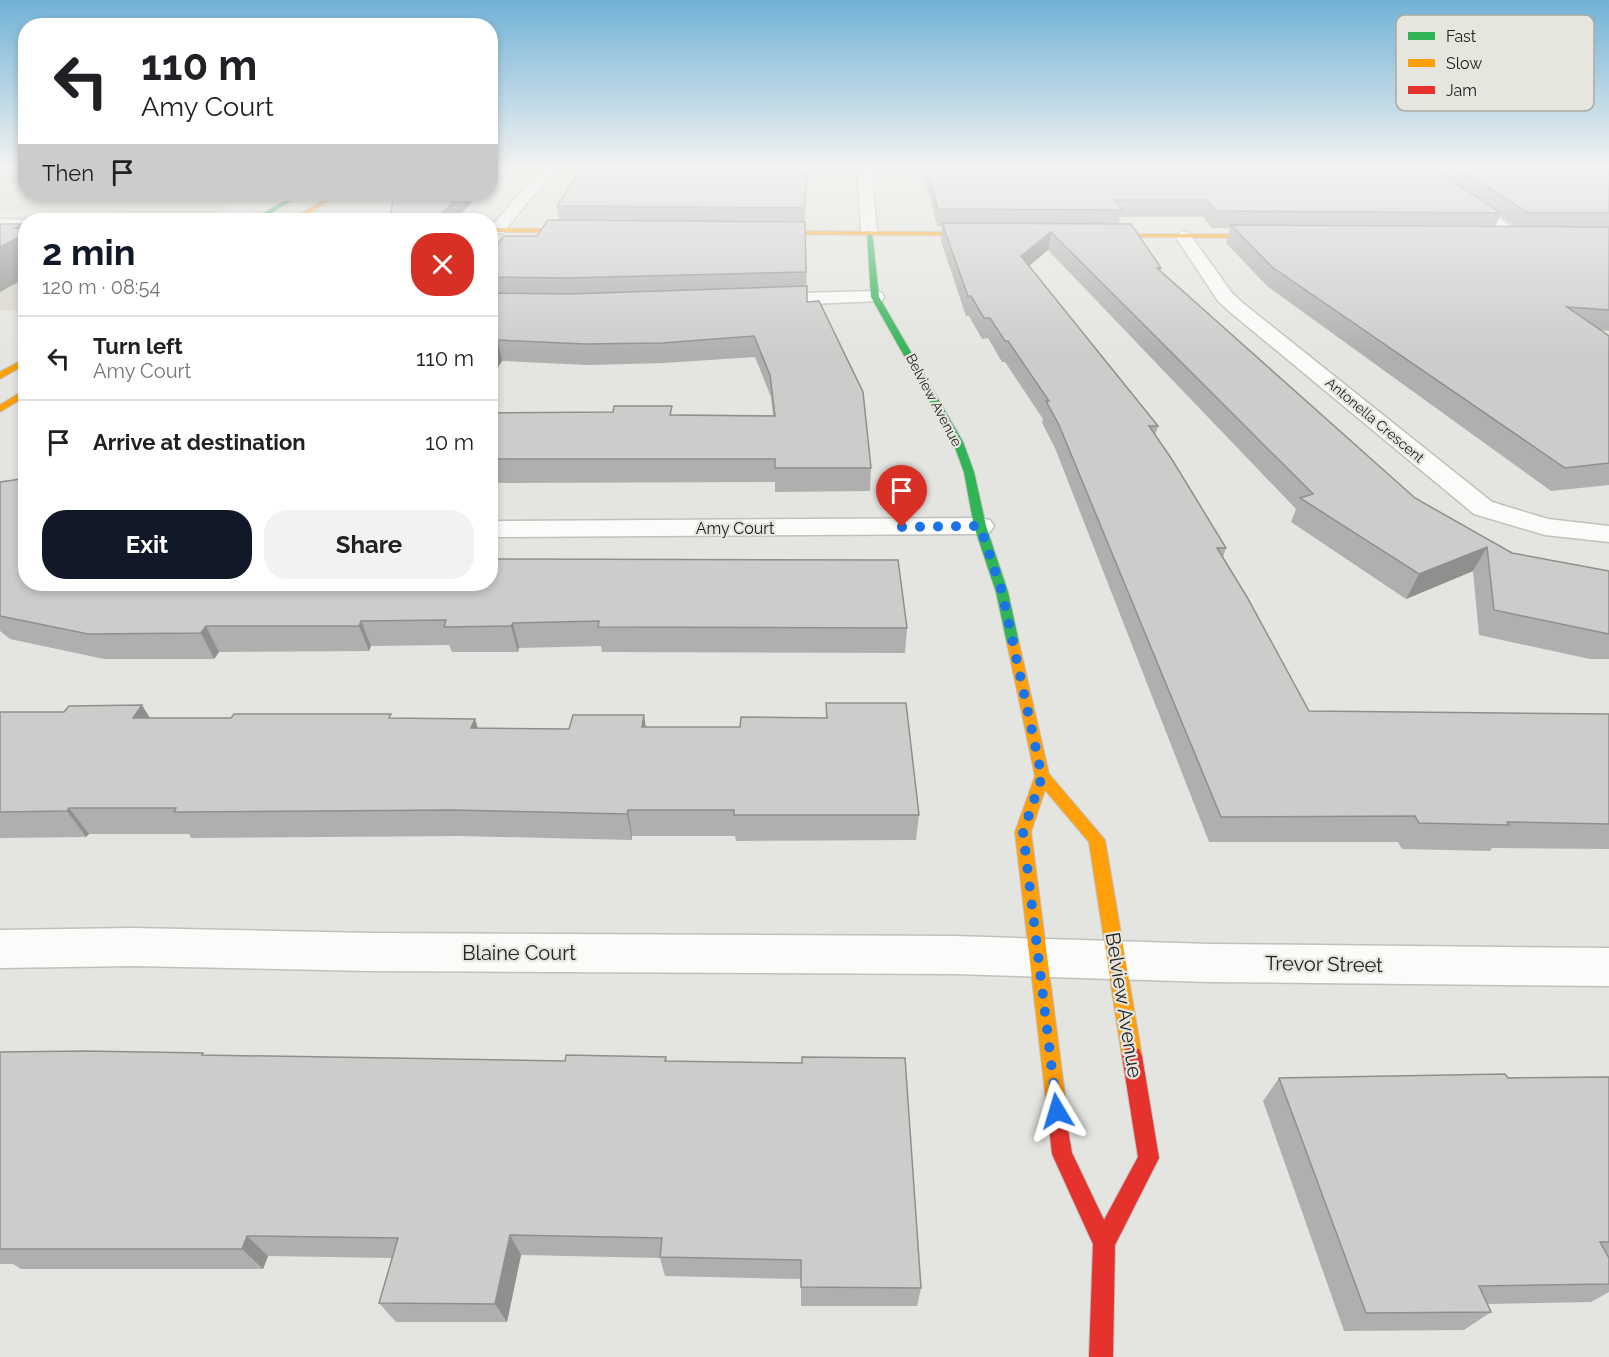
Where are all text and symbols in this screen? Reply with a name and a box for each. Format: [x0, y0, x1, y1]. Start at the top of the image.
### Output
legend [1396, 15, 1594, 111]
text: Fast [1446, 27, 1477, 46]
text: 110 m [141, 41, 257, 90]
icon: left [42, 42, 120, 120]
text: Slow [1446, 54, 1482, 73]
text: Jam [1446, 81, 1477, 100]
text: Amy Court [141, 91, 274, 122]
icon: arrive [106, 156, 139, 189]
text: Then [42, 160, 94, 186]
text: 2 min [42, 231, 135, 273]
button: close [411, 233, 474, 296]
text: 120 m · 08:54 [42, 275, 160, 299]
text: Turn left [93, 333, 183, 359]
icon: left [42, 342, 75, 375]
text: 110 m [416, 345, 474, 371]
street label: Belview Avenue [903, 351, 965, 449]
text: Amy Court [93, 359, 191, 383]
street label: Antonella Crescent [1323, 374, 1428, 466]
icon: arrive [42, 426, 75, 459]
text: Arrive at destination [93, 429, 306, 455]
text: 10 m [425, 429, 474, 455]
pin [876, 465, 927, 527]
icon: arrive [885, 474, 918, 507]
button: Exit [42, 510, 252, 579]
button: Share [264, 510, 474, 579]
street label: Amy Court [696, 519, 775, 538]
street label: Belview Avenue [1101, 931, 1147, 1080]
street label: Blaine Court [462, 941, 576, 965]
street label: Trevor Street [1265, 951, 1383, 977]
position arrow [1025, 1079, 1089, 1143]

